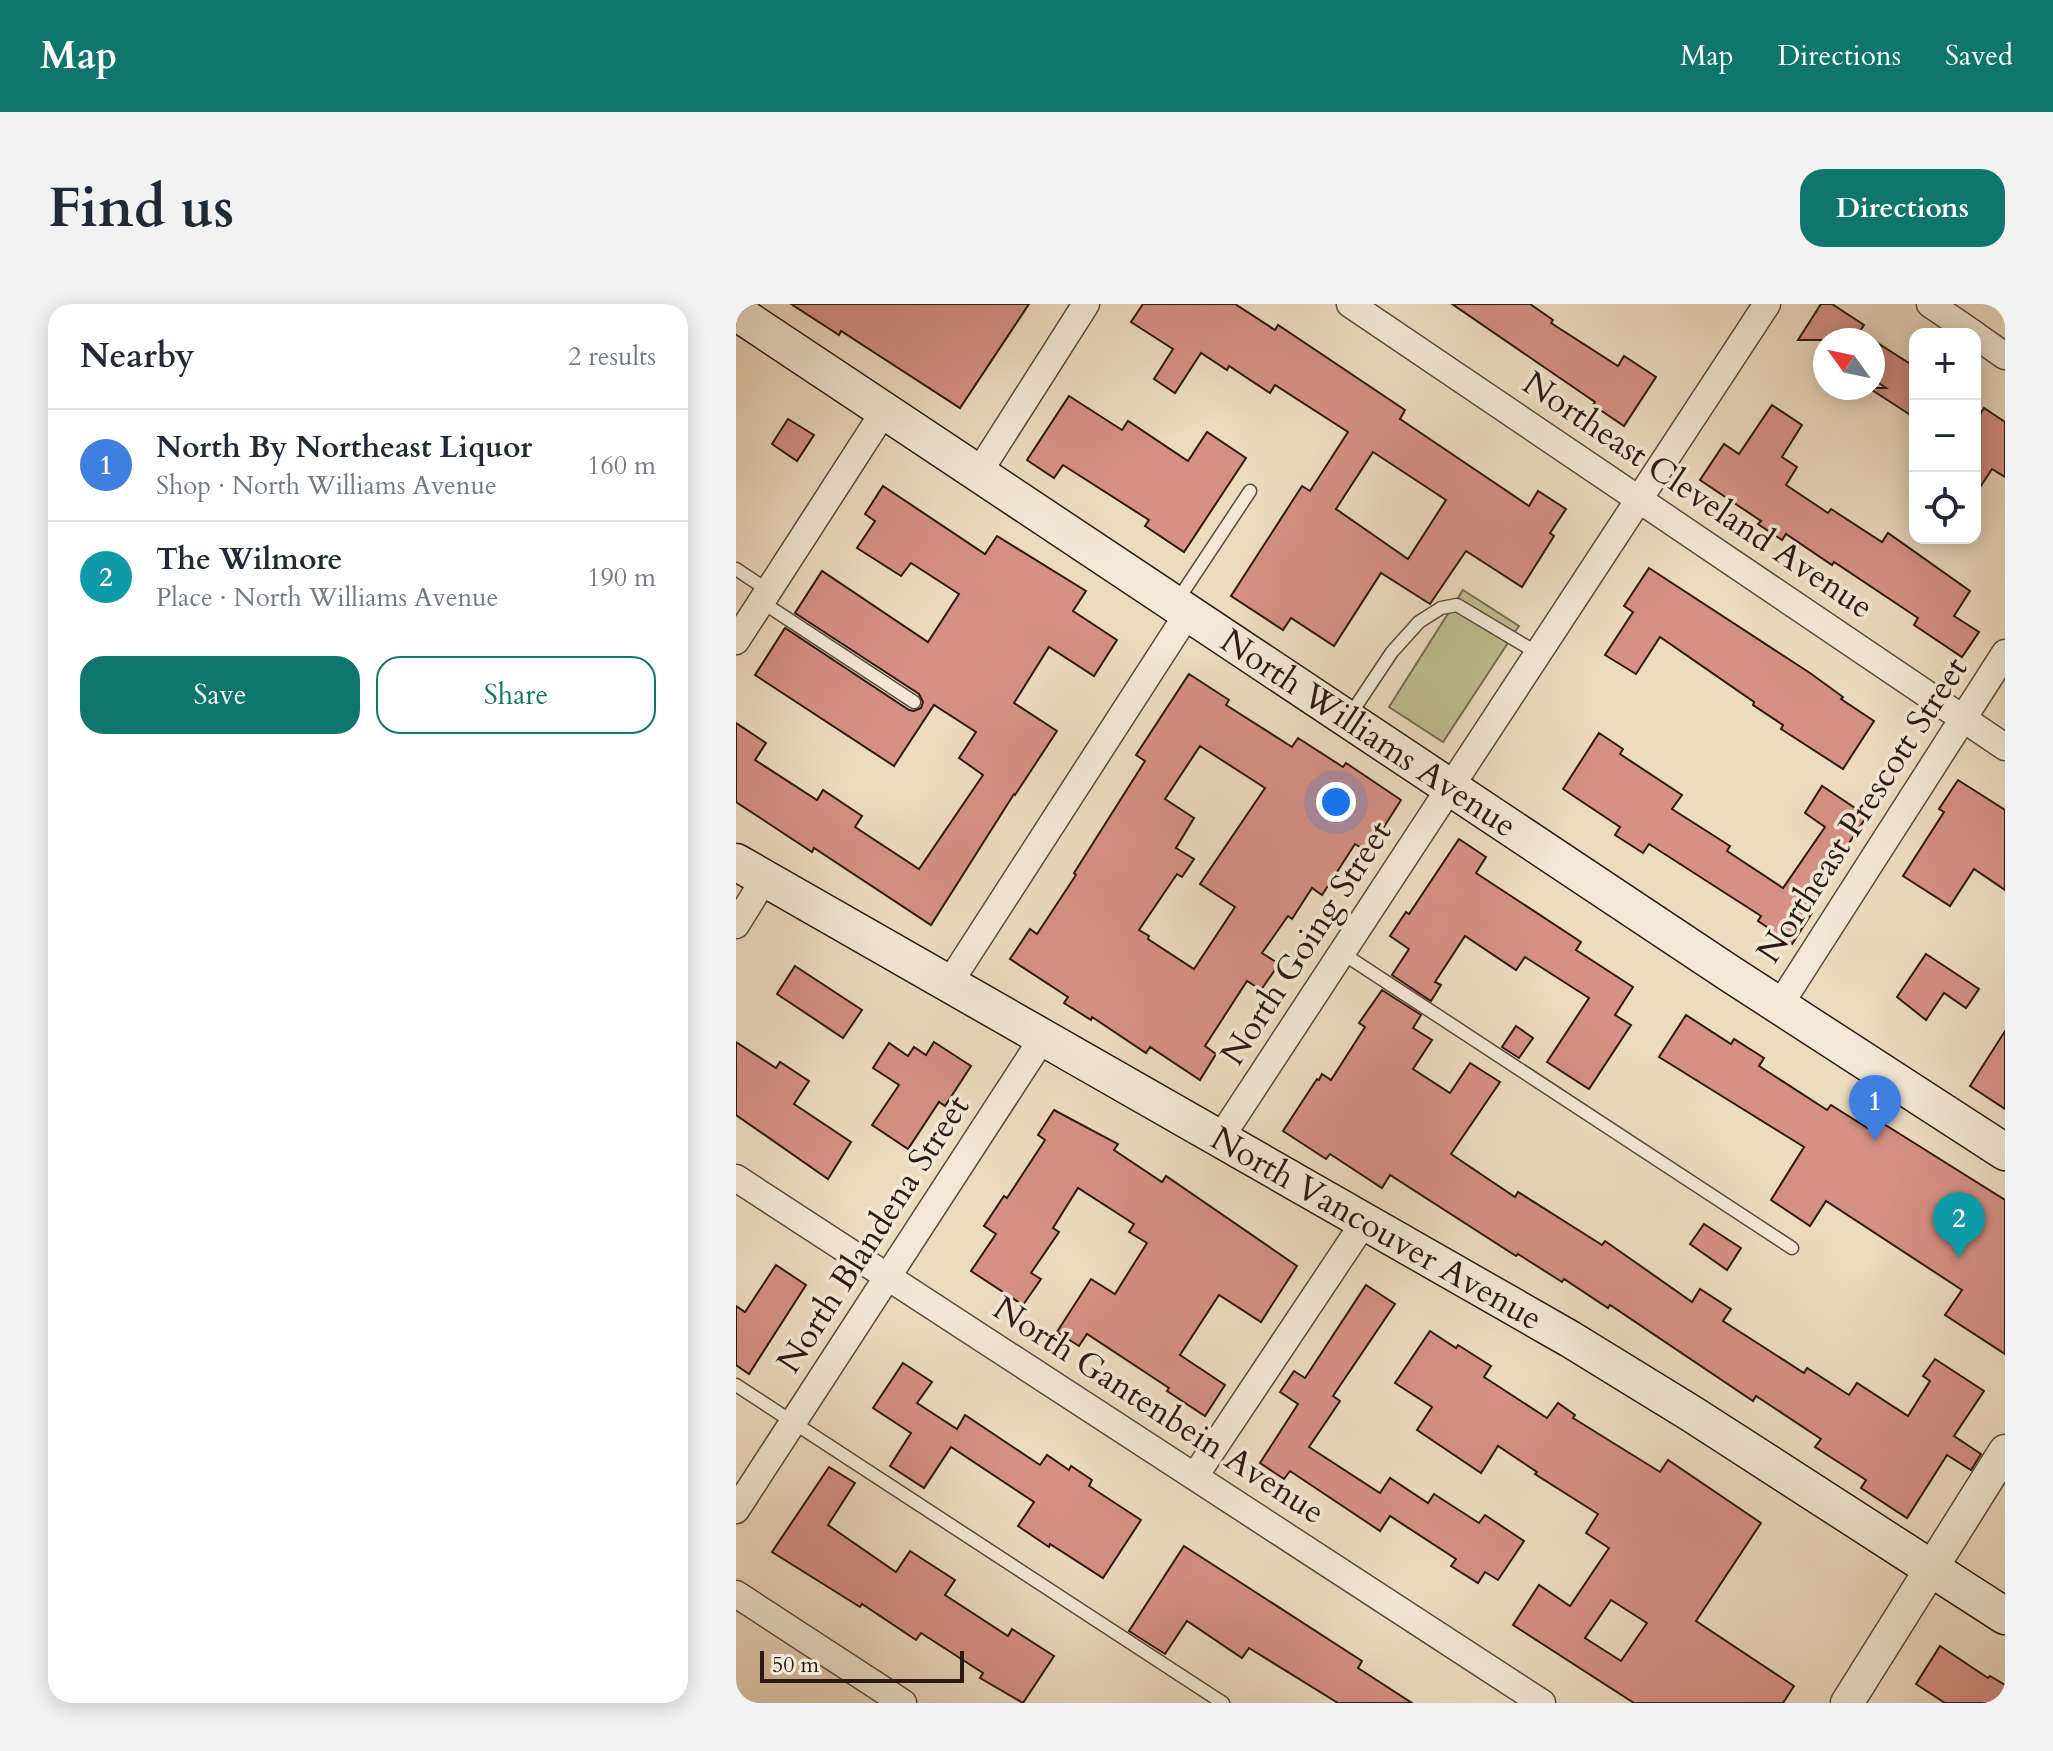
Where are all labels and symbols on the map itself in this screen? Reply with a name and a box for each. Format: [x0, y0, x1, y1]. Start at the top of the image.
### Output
north arrow [1813, 328, 1885, 400]
street label: Northeast Cleveland Avenue [1514, 360, 1882, 630]
street label: North Williams Avenue [1212, 618, 1526, 848]
street label: Northeast Prescott Street [1746, 648, 1978, 972]
your location [1316, 782, 1356, 822]
street label: North Going Street [1210, 812, 1402, 1074]
pin: 1 [1849, 1075, 1901, 1141]
street label: North Blandena Street [766, 1086, 980, 1382]
street label: North Vancouver Avenue [1203, 1115, 1551, 1341]
pin: 2 [1933, 1192, 1985, 1258]
street label: North Gantenbein Avenue [984, 1285, 1334, 1535]
scale bar [760, 1647, 964, 1683]

